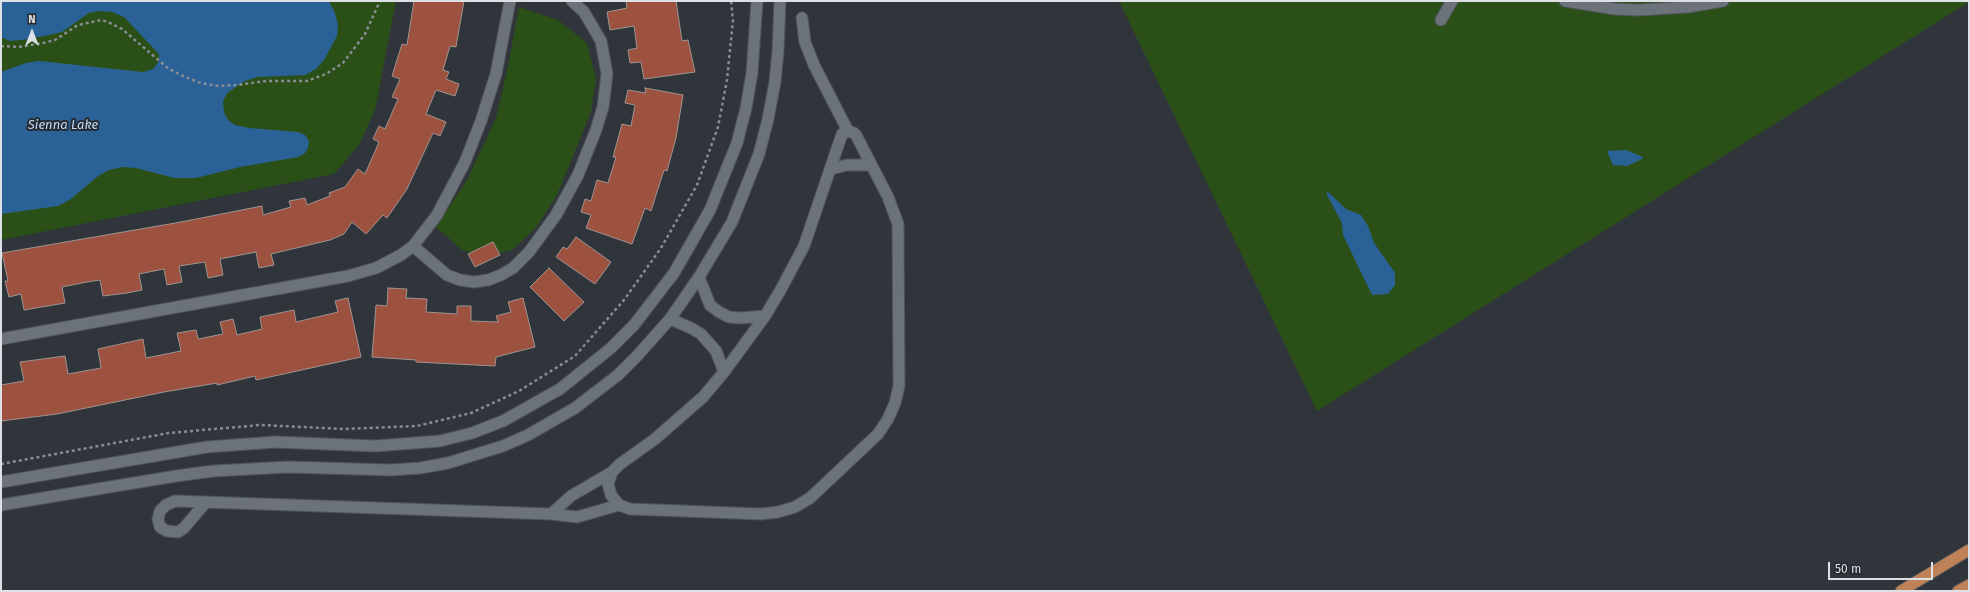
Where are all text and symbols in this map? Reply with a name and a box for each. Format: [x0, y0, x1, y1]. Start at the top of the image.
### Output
north arrow [12, 12, 52, 52]
text: N [28, 13, 36, 26]
water label: Sienna Lake [28, 117, 98, 133]
scale bar [1830, 554, 1935, 580]
text: 50 m [1835, 562, 1861, 576]

